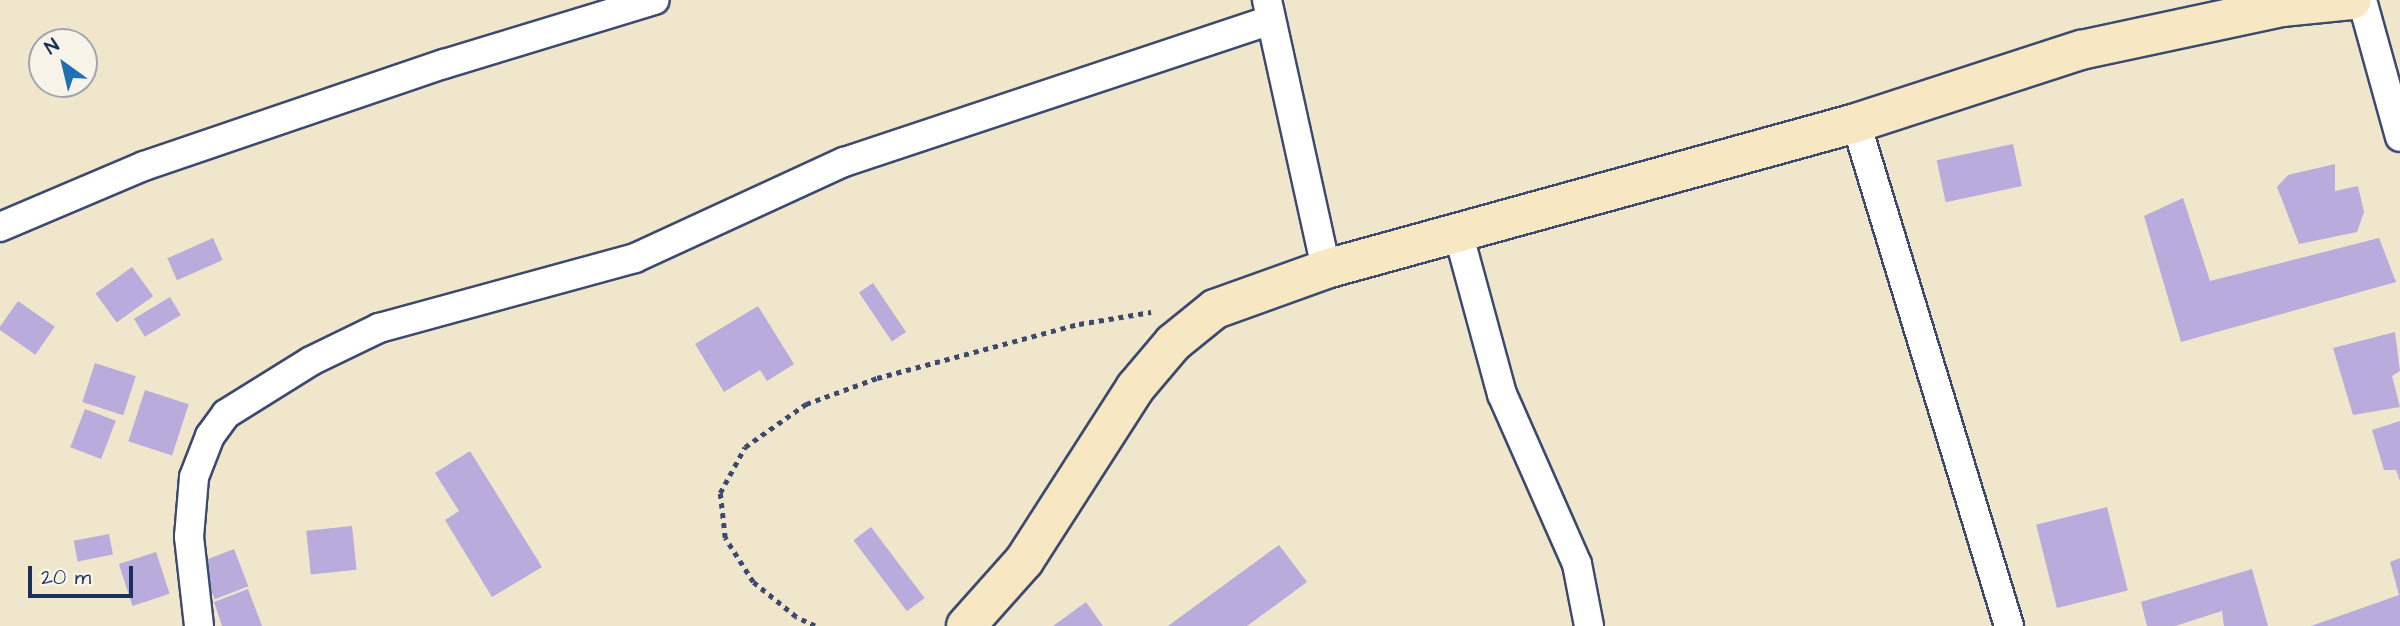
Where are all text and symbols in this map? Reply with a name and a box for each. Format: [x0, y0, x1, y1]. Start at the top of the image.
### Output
north arrow [28, 28, 98, 98]
text: N [40, 32, 65, 61]
scale bar [32, 552, 136, 596]
text: 20 m [41, 563, 91, 592]

